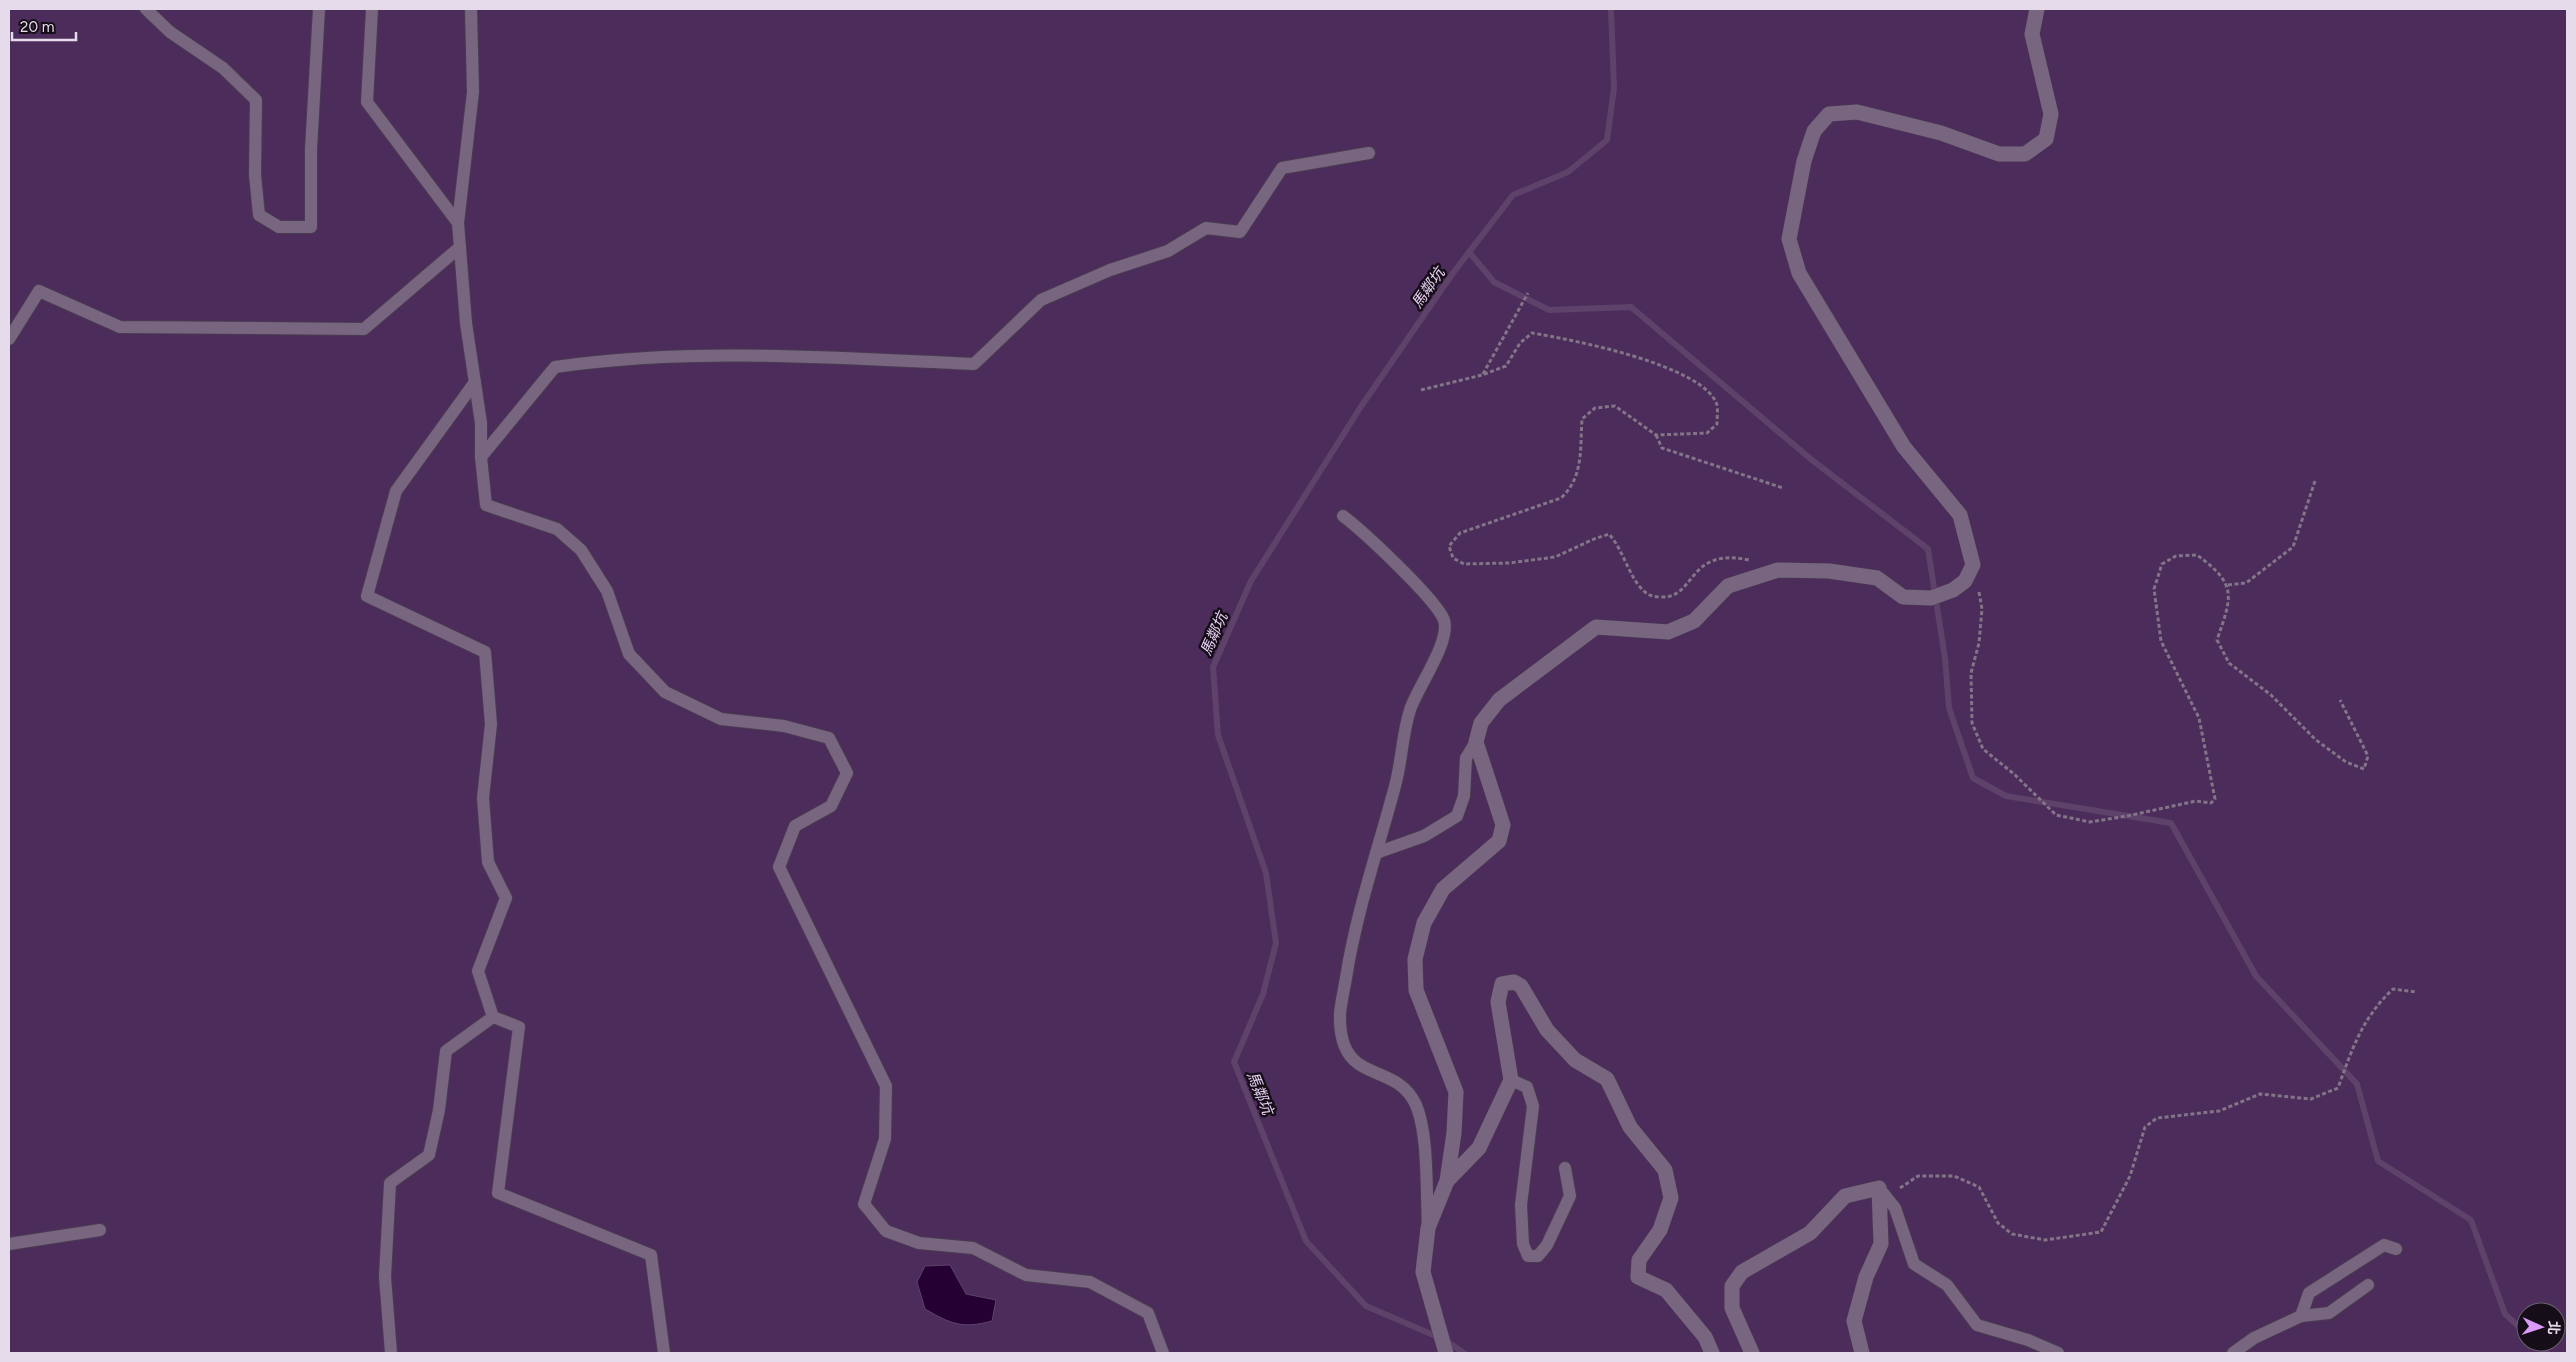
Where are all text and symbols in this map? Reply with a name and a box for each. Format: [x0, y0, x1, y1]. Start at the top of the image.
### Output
scale bar [12, 10, 76, 42]
text: 20 m [20, 18, 54, 36]
water label: 馬鄰坑 [1408, 263, 1449, 312]
water label: 馬鄰坑 [1197, 608, 1232, 658]
water label: 馬鄰坑 [1243, 1069, 1278, 1119]
north arrow [2516, 1302, 2566, 1352]
text: 北 [2545, 1320, 2562, 1335]

